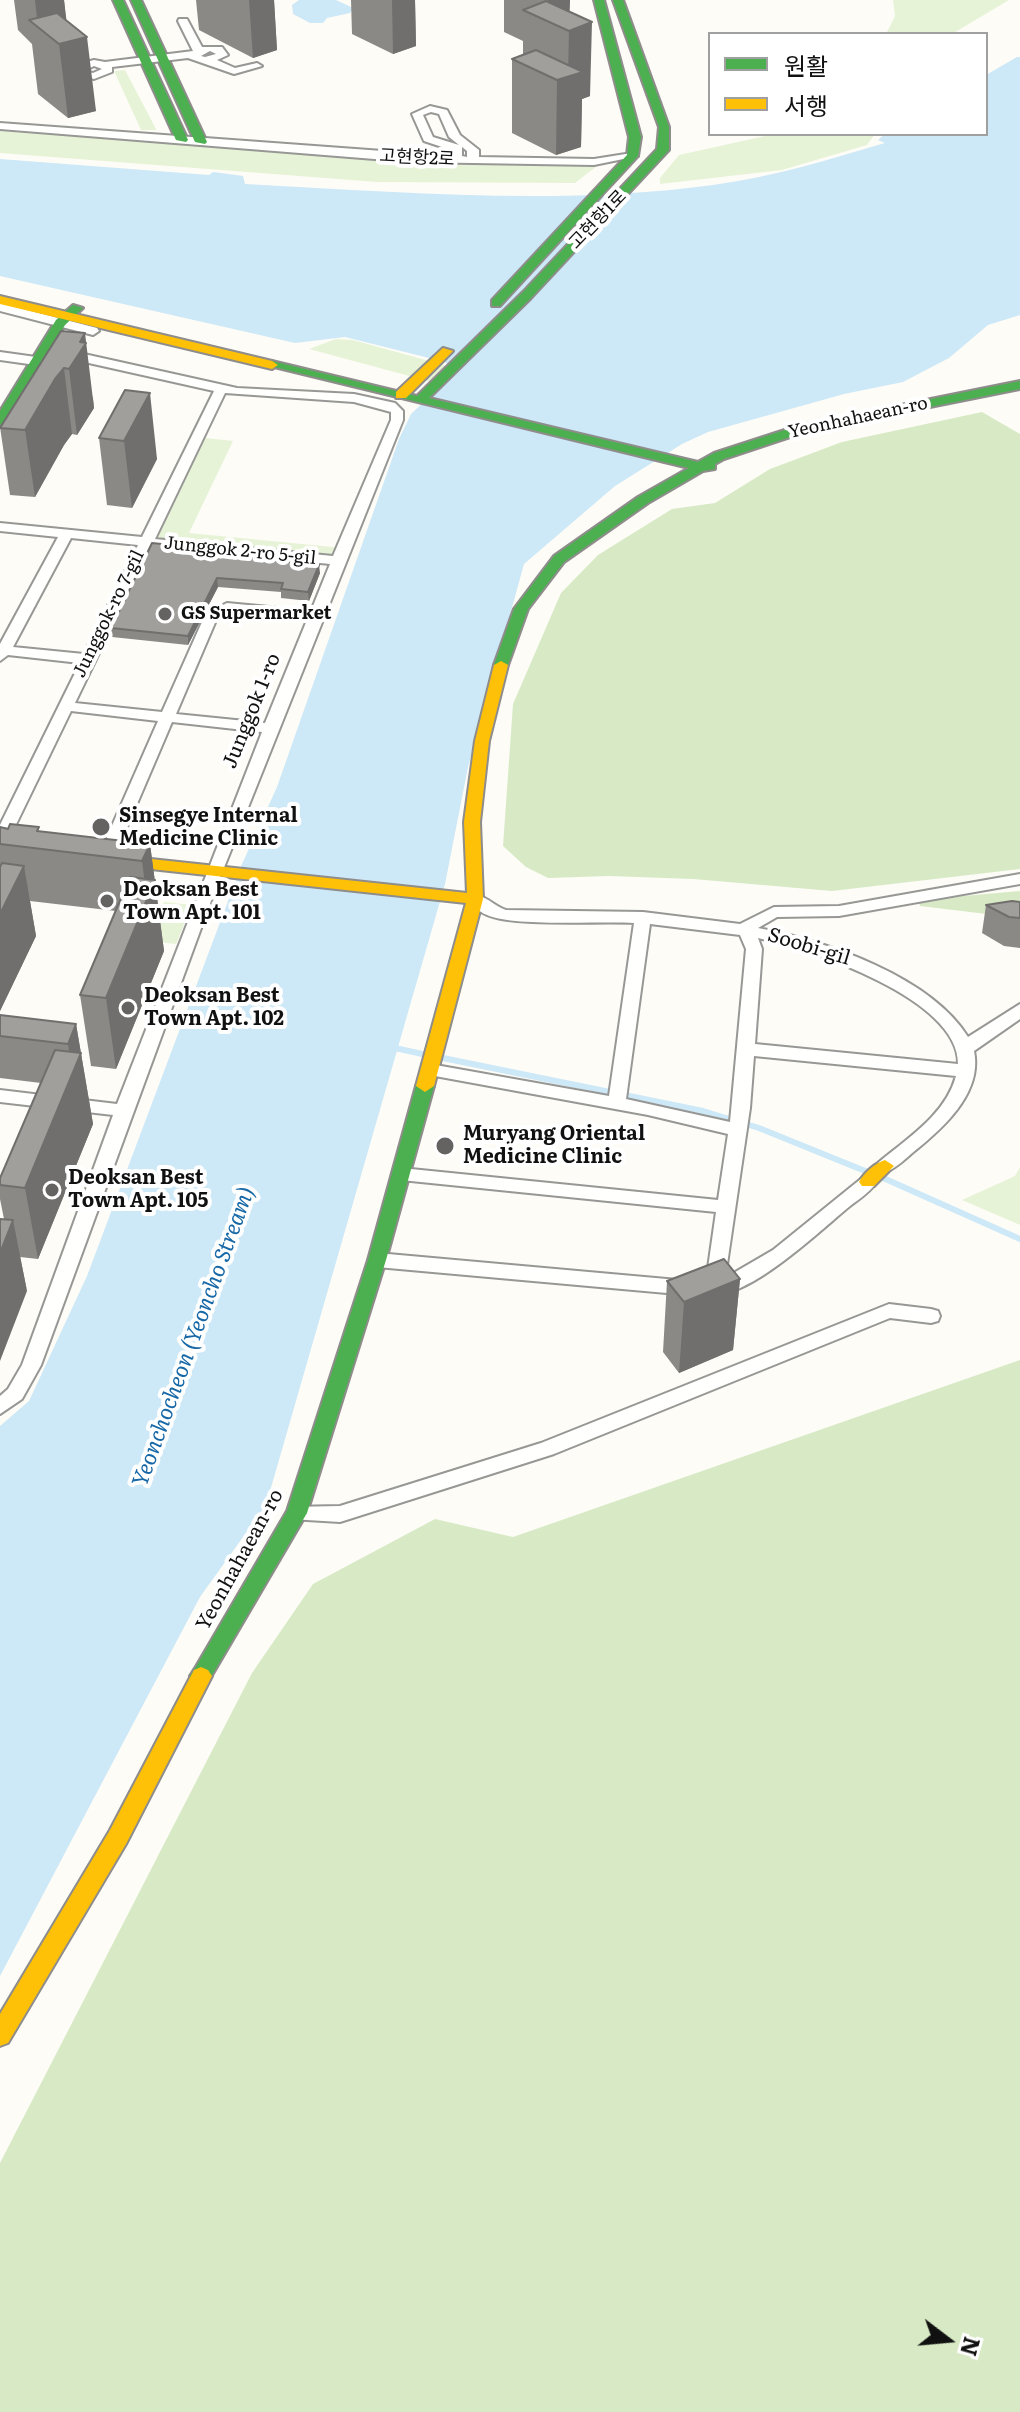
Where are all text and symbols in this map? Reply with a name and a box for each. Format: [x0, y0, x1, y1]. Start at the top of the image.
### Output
legend [708, 32, 988, 136]
text: 원활 [784, 47, 828, 82]
text: 서행 [784, 87, 828, 122]
street label: 고현항2로 [379, 145, 455, 171]
street label: 고현항1로 [565, 186, 631, 254]
street label: Yeonhahaean-ro [786, 393, 930, 443]
street label: Junggok 2-ro 5-gil [163, 532, 317, 570]
street label: Junggok-ro 7-gil [69, 547, 149, 681]
place label: GS Supermarket [181, 603, 332, 625]
marker: GS Supermarket [156, 605, 174, 623]
street label: Junggok 1-ro [218, 650, 286, 772]
place label: Sinsegye Internal Medicine Clinic [119, 804, 298, 851]
marker: Sinsegye Internal Medicine Clinic [90, 816, 112, 838]
place label: Deoksan Best Town Apt. 101 [123, 878, 261, 925]
marker: Deoksan Best Town Apt. 101 [98, 892, 116, 910]
street label: Soobi-gil [765, 923, 853, 971]
place label: Deoksan Best Town Apt. 102 [144, 984, 284, 1031]
marker: Deoksan Best Town Apt. 102 [119, 999, 137, 1017]
place label: Muryang Oriental Medicine Clinic [463, 1122, 645, 1169]
marker: Muryang Oriental Medicine Clinic [434, 1135, 456, 1157]
place label: Deoksan Best Town Apt. 105 [68, 1166, 208, 1213]
marker: Deoksan Best Town Apt. 105 [43, 1181, 61, 1199]
water label: Yeonchocheon (Yeoncho Stream) [127, 1184, 261, 1490]
street label: Yeonhahaean-ro [191, 1485, 289, 1635]
north arrow [908, 2300, 988, 2380]
text: N [953, 2333, 990, 2360]

